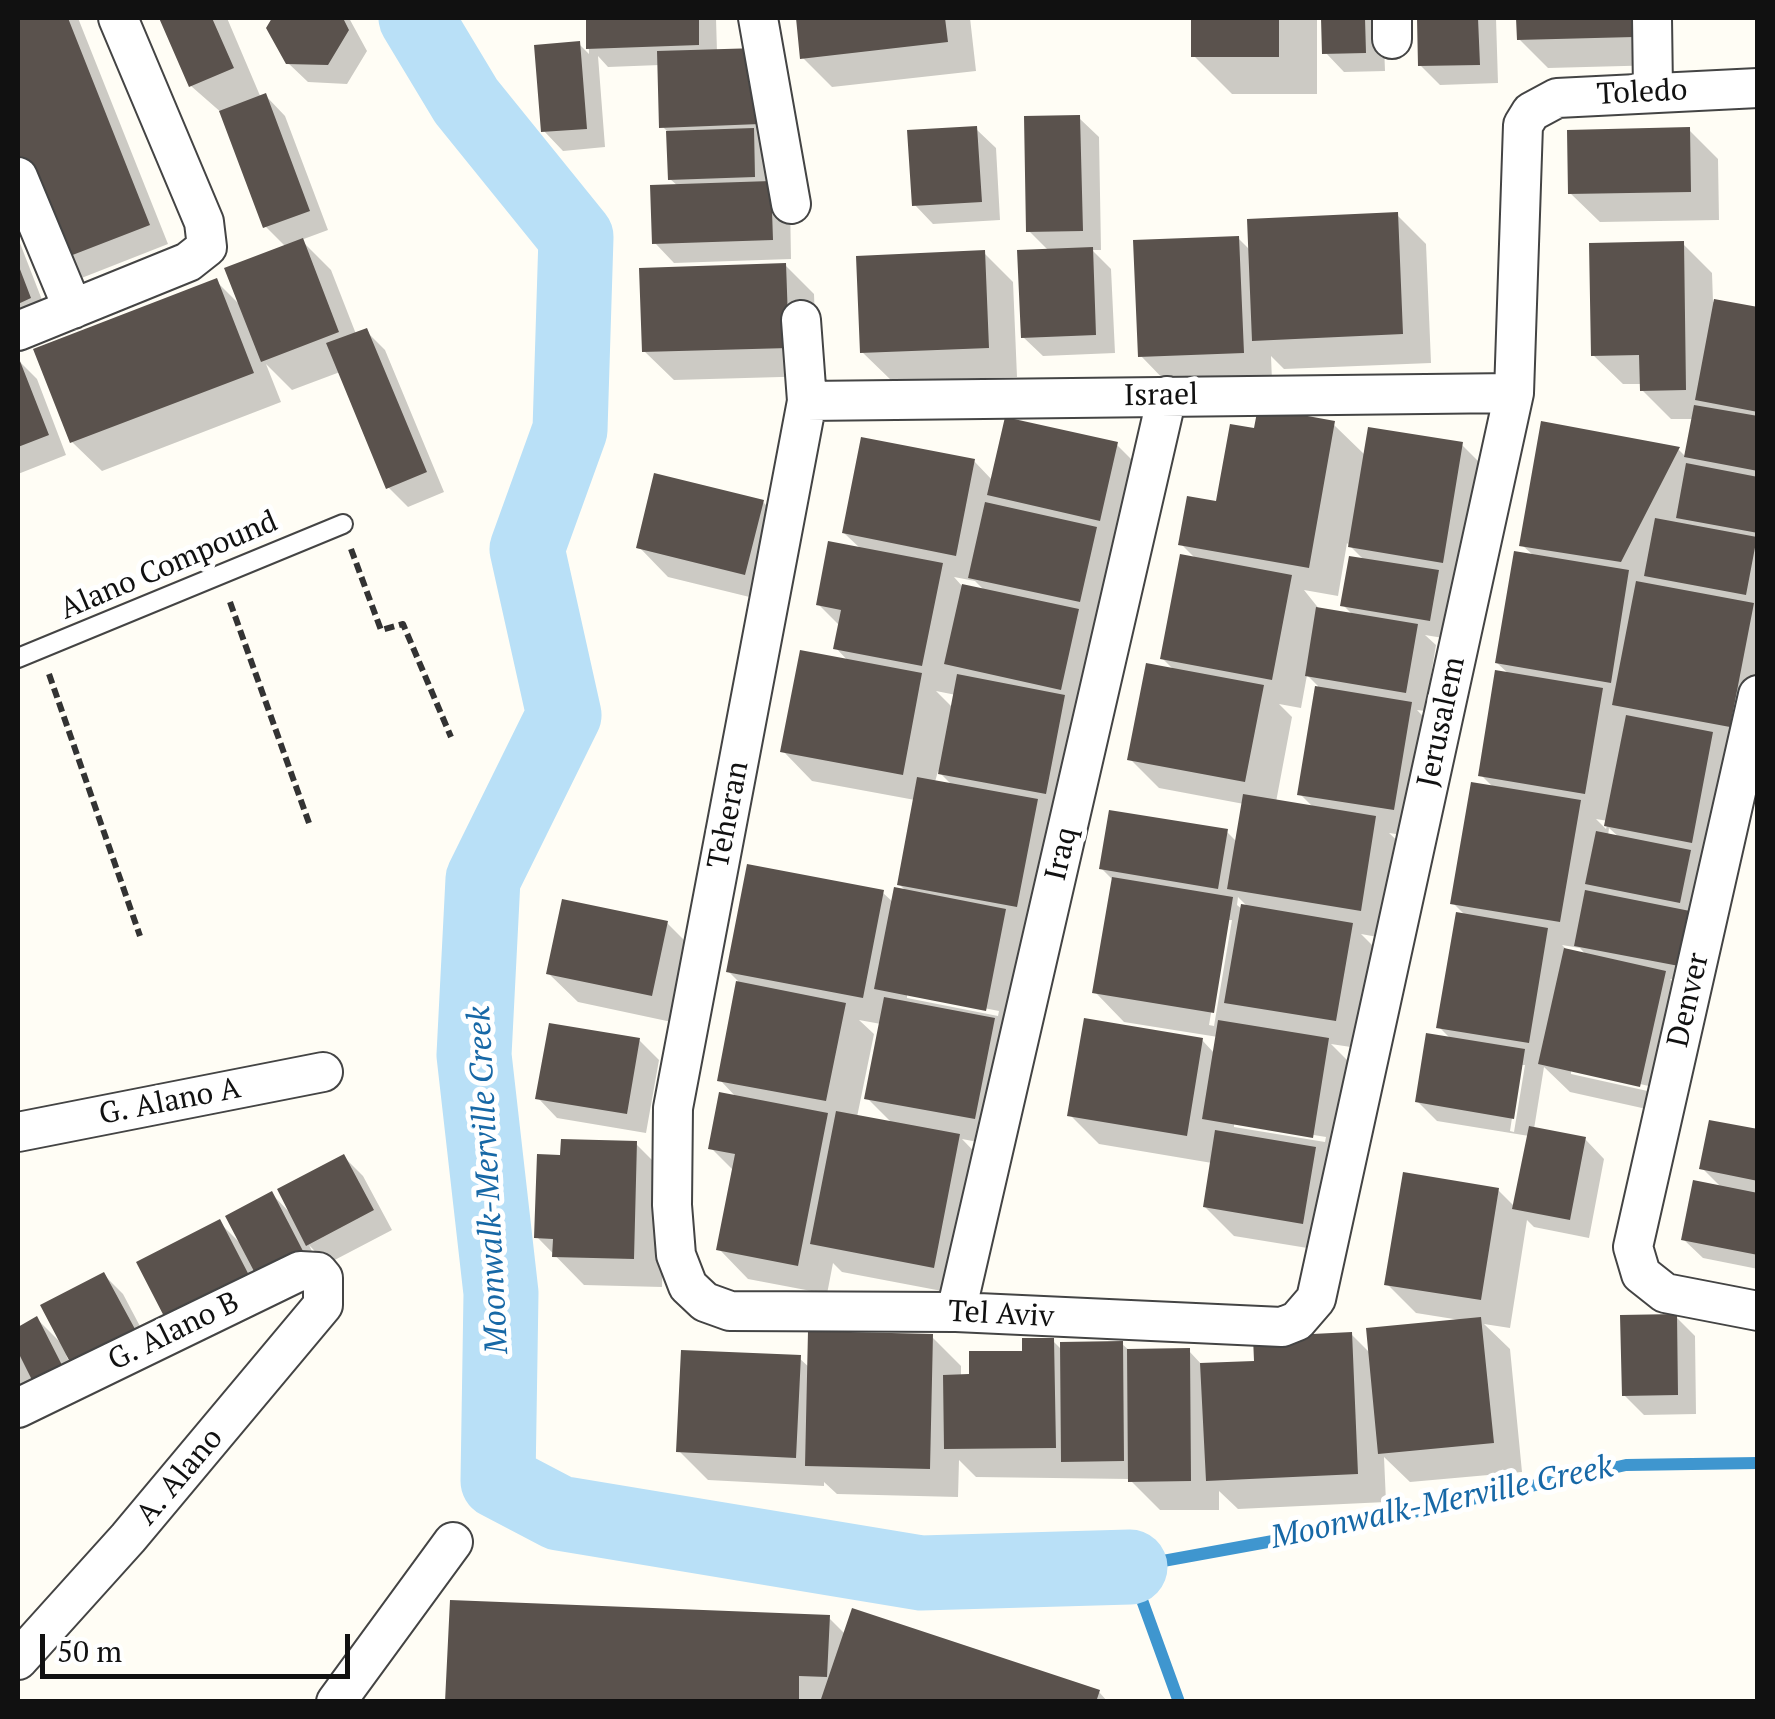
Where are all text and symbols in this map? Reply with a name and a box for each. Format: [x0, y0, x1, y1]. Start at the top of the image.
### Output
street label: Toledo [1596, 73, 1688, 113]
street label: Israel [1124, 377, 1198, 415]
street label: Alano Compound [55, 504, 283, 628]
street label: Jerusalem [1411, 654, 1473, 790]
street label: Teheran [701, 758, 757, 872]
street label: Iraq [1038, 824, 1086, 884]
street label: Denver [1661, 949, 1717, 1051]
water label: Moonwalk-Merville Creek [461, 1005, 517, 1355]
street label: G. Alano A [96, 1071, 244, 1133]
street label: G. Alano B [103, 1285, 245, 1379]
street label: Tel Aviv [947, 1294, 1055, 1336]
street label: A. Alano [129, 1421, 231, 1533]
water label: Moonwalk-Merville Creek [1268, 1448, 1616, 1558]
scale bar [45, 1614, 355, 1676]
text: 50 m [57, 1631, 122, 1671]

